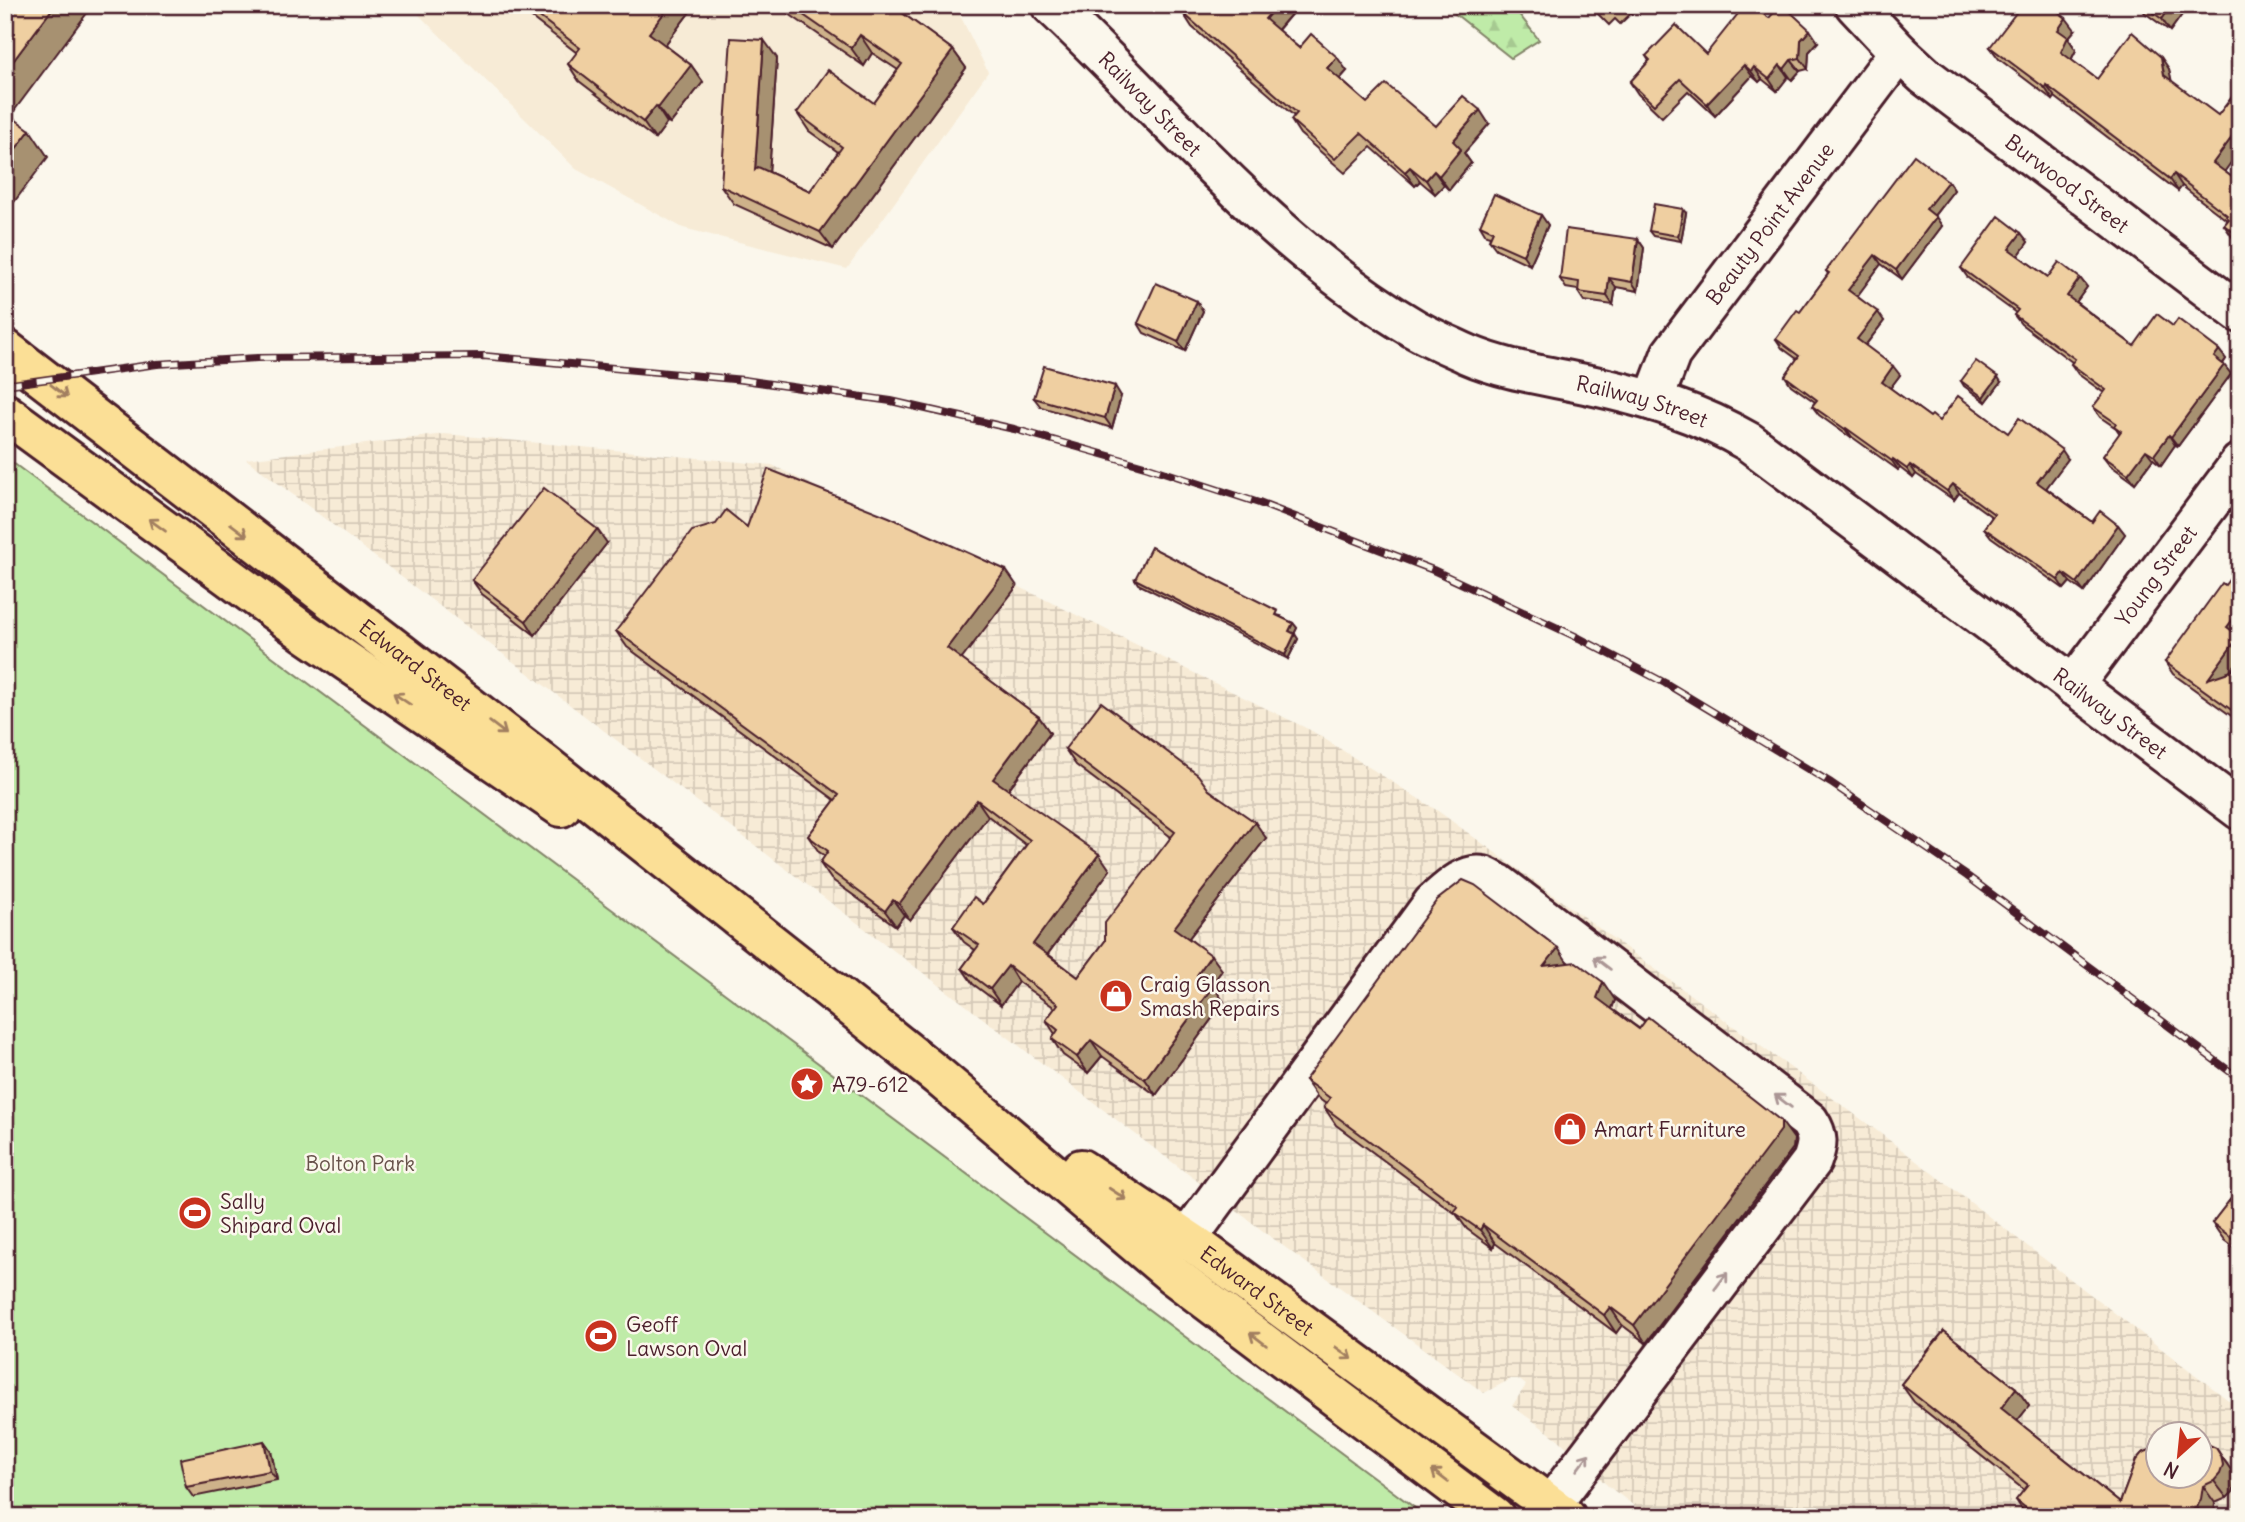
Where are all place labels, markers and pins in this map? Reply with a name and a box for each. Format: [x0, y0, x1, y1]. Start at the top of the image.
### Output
place label: Craig Glasson Smash Repairs [1140, 971, 1280, 1022]
shop icon: Craig Glasson Smash Repairs [1097, 977, 1135, 1015]
place icon: A79-612 [788, 1065, 826, 1103]
place label: A79-612 [832, 1071, 909, 1098]
shop icon: Amart Furniture [1551, 1110, 1589, 1148]
place label: Amart Furniture [1594, 1116, 1746, 1143]
place label: Sally Shipard Oval [220, 1188, 341, 1239]
sports icon: Sally Shipard Oval [176, 1194, 214, 1232]
place label: Geoff Lawson Oval [626, 1311, 747, 1362]
sports icon: Geoff Lawson Oval [582, 1317, 620, 1355]

